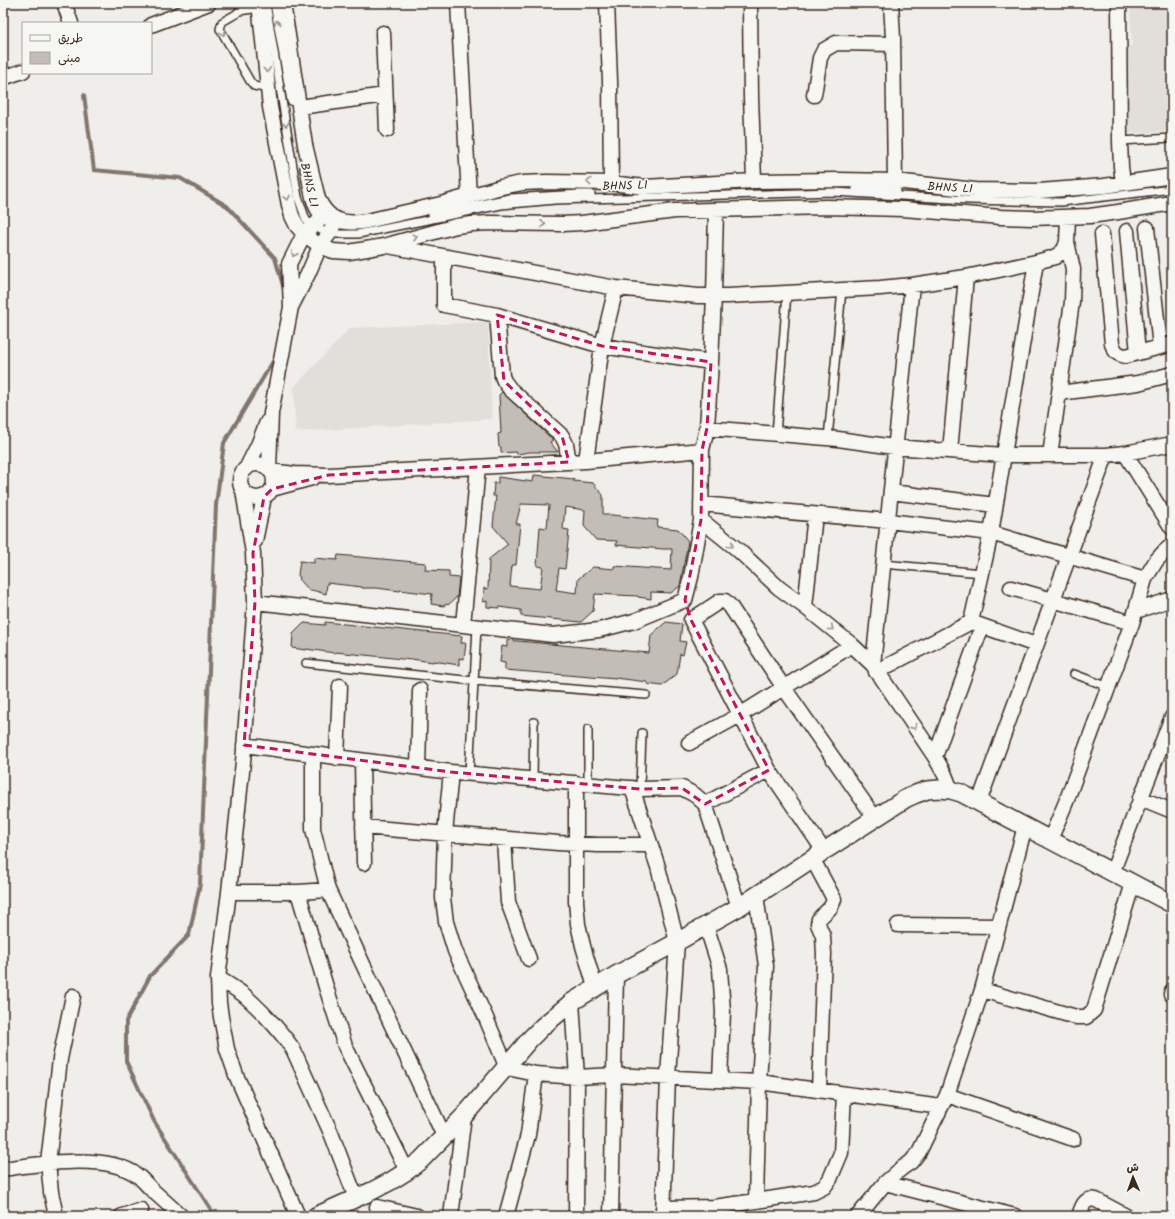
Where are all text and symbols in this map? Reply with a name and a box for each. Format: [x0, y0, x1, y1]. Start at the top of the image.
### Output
one-way arrow [274, 20, 282, 26]
legend [22, 22, 152, 74]
text: طريق [58, 29, 83, 48]
one-way arrow [218, 29, 226, 36]
text: مبنى [58, 49, 81, 68]
one-way arrow [262, 67, 271, 73]
one-way arrow [281, 121, 290, 128]
street label: BHNS L1 [295, 161, 323, 209]
street label: BHNS L1 [602, 176, 648, 196]
street label: BHNS L1 [927, 177, 973, 199]
one-way arrow [586, 178, 592, 187]
one-way arrow [283, 195, 291, 201]
one-way arrow [540, 220, 546, 228]
one-way arrow [412, 234, 418, 242]
one-way arrow [291, 249, 299, 257]
one-way arrow [727, 540, 734, 547]
one-way arrow [826, 623, 834, 630]
one-way arrow [909, 722, 916, 729]
north arrow [1113, 1157, 1153, 1197]
text: ش [1126, 1159, 1139, 1177]

